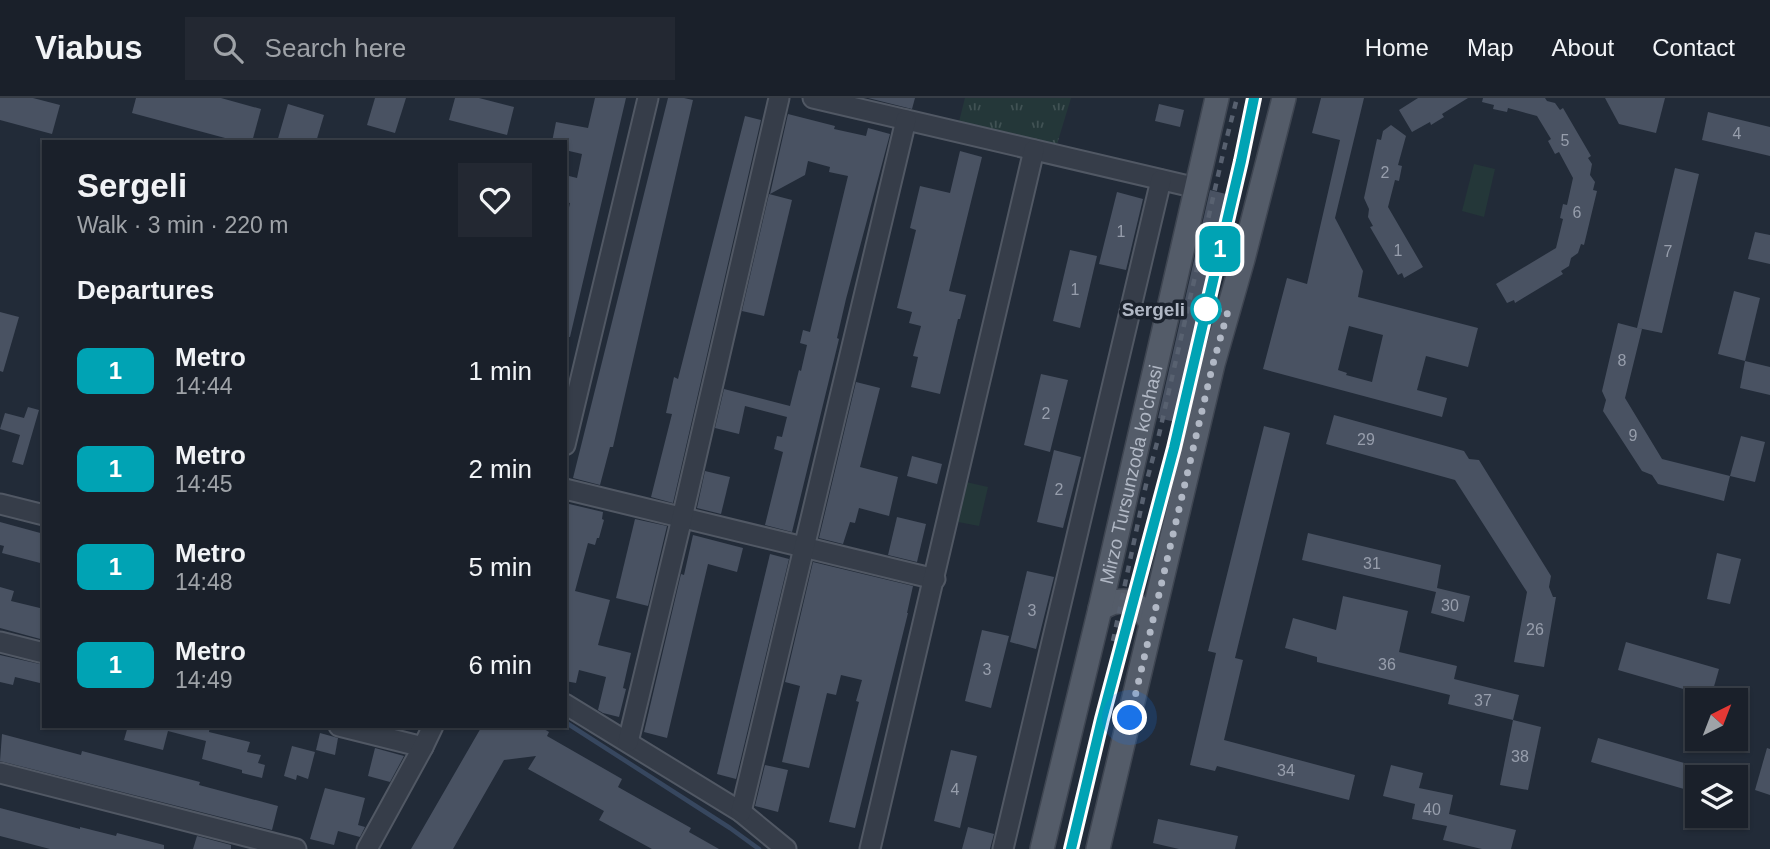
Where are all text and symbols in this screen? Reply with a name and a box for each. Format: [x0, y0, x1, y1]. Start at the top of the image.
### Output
search box [185, 17, 675, 80]
text: Viabus [35, 29, 143, 66]
icon: search [209, 29, 247, 67]
text: Search here [265, 33, 406, 63]
text: Home [1365, 34, 1429, 61]
text: Map [1467, 34, 1514, 61]
text: About [1552, 34, 1614, 61]
text: Contact [1652, 34, 1735, 61]
house number: 4 [1733, 125, 1742, 142]
house number: 5 [1561, 132, 1570, 149]
button: heart [458, 163, 532, 237]
house number: 2 [1381, 164, 1390, 181]
text: Sergeli [77, 167, 187, 204]
house number: 6 [1573, 204, 1582, 221]
text: Walk · 3 min · 220 m [77, 212, 288, 238]
house number: 1 [1117, 223, 1126, 240]
line badge: 1 [1197, 226, 1243, 272]
text: 1 [1213, 235, 1227, 262]
house number: 1 [1394, 242, 1403, 259]
house number: 7 [1664, 243, 1673, 260]
text: Departures [77, 275, 214, 305]
house number: 1 [1071, 281, 1080, 298]
marker: Sergeli [1191, 294, 1221, 324]
place label: Sergeli [1122, 299, 1185, 320]
text: Metro [175, 342, 246, 372]
house number: 8 [1618, 352, 1627, 369]
text: 1 min [468, 356, 532, 386]
text: 1 [109, 357, 122, 384]
street label: Mirzo Tursunzoda ko'chasi [1096, 363, 1167, 586]
text: 14:44 [175, 373, 233, 399]
house number: 2 [1042, 405, 1051, 422]
house number: 9 [1629, 427, 1638, 444]
house number: 29 [1357, 431, 1375, 448]
text: Metro [175, 440, 246, 470]
text: 2 min [468, 454, 532, 484]
text: 1 [109, 455, 122, 482]
text: 14:45 [175, 471, 233, 497]
house number: 2 [1055, 481, 1064, 498]
text: Metro [175, 538, 246, 568]
text: 5 min [468, 552, 532, 582]
text: 1 [109, 553, 122, 580]
house number: 31 [1363, 555, 1381, 572]
text: 14:48 [175, 569, 233, 595]
house number: 30 [1441, 597, 1459, 614]
house number: 3 [1028, 602, 1037, 619]
house number: 26 [1526, 621, 1544, 638]
text: Metro [175, 636, 246, 666]
text: 6 min [468, 650, 532, 680]
text: 1 [109, 651, 122, 678]
house number: 36 [1378, 656, 1396, 673]
house number: 3 [983, 661, 992, 678]
text: 14:49 [175, 667, 233, 693]
north arrow [1685, 688, 1748, 751]
map controls [1685, 688, 1748, 828]
house number: 37 [1474, 692, 1492, 709]
your location [1112, 700, 1147, 735]
house number: 38 [1511, 748, 1529, 765]
house number: 34 [1277, 762, 1295, 779]
button: layers [1685, 765, 1748, 828]
house number: 4 [951, 781, 960, 798]
house number: 40 [1423, 801, 1441, 818]

